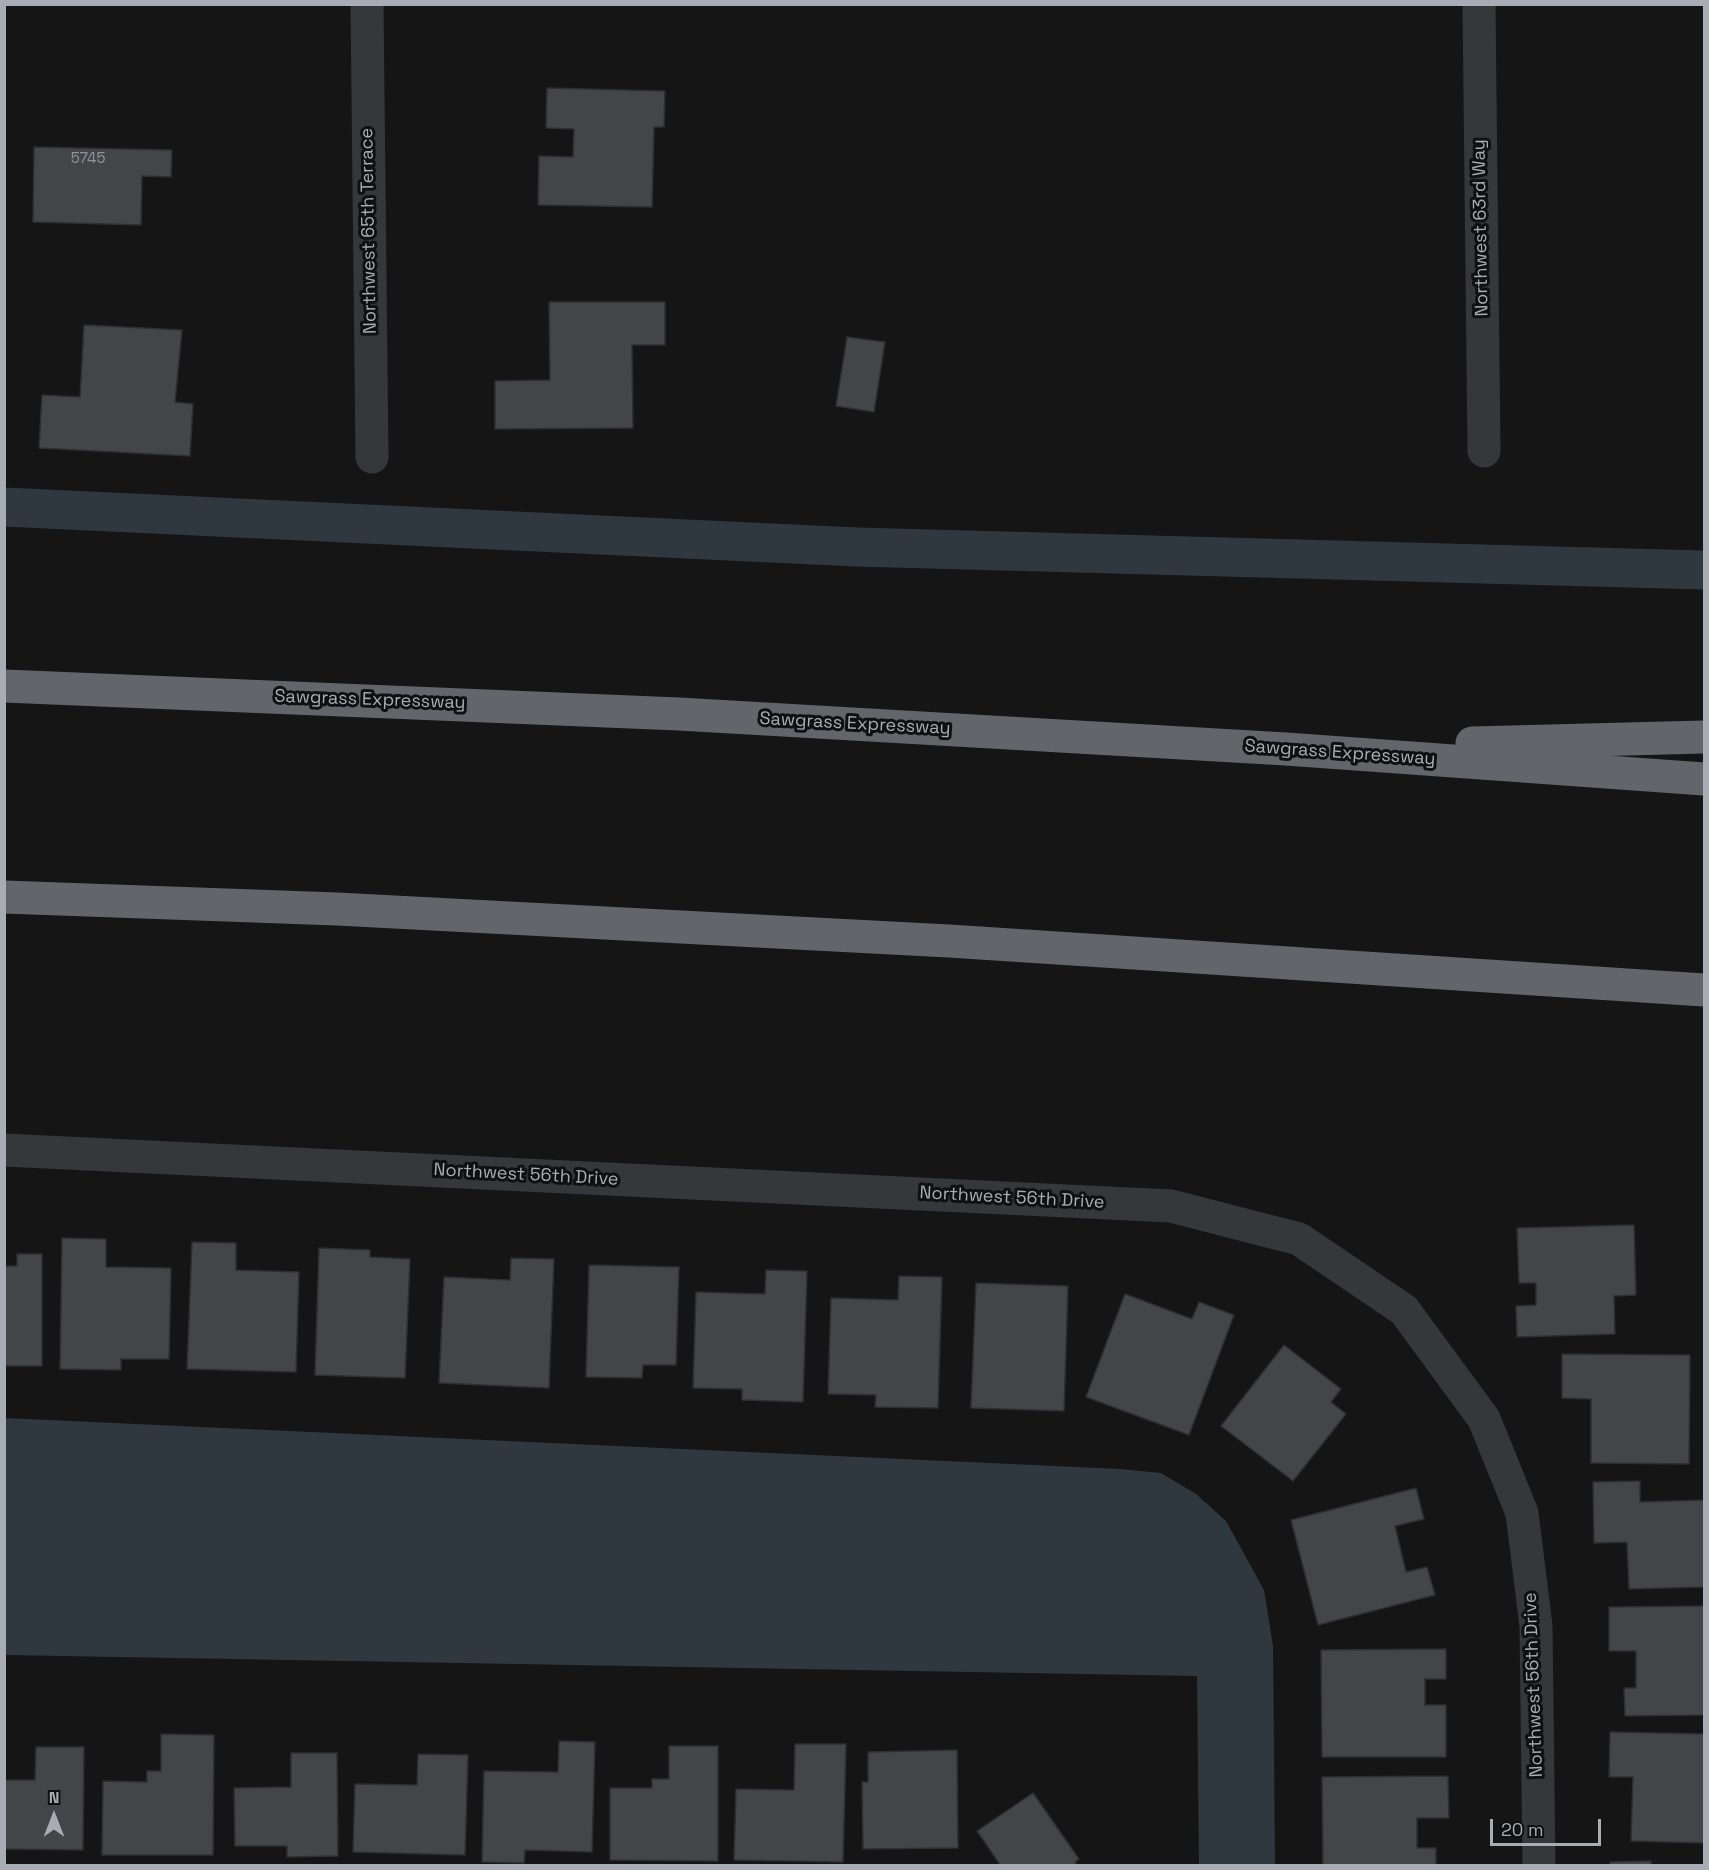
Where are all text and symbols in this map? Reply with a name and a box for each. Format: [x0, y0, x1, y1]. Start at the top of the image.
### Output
street label: Northwest 65th Terrace [356, 128, 382, 334]
street label: Northwest 63rd Way [1469, 139, 1493, 317]
house number: 5745 [71, 150, 105, 168]
street label: Sawgrass Expressway [274, 686, 466, 714]
street label: Sawgrass Expressway [759, 708, 951, 740]
street label: Sawgrass Expressway [1244, 736, 1436, 770]
street label: Northwest 56th Drive [433, 1159, 619, 1191]
street label: Northwest 56th Drive [919, 1182, 1105, 1214]
street label: Northwest 56th Drive [1520, 1592, 1548, 1778]
north arrow [24, 1786, 84, 1846]
text: N [49, 1787, 59, 1808]
scale bar [1493, 1807, 1604, 1845]
text: 20 m [1501, 1818, 1544, 1841]

